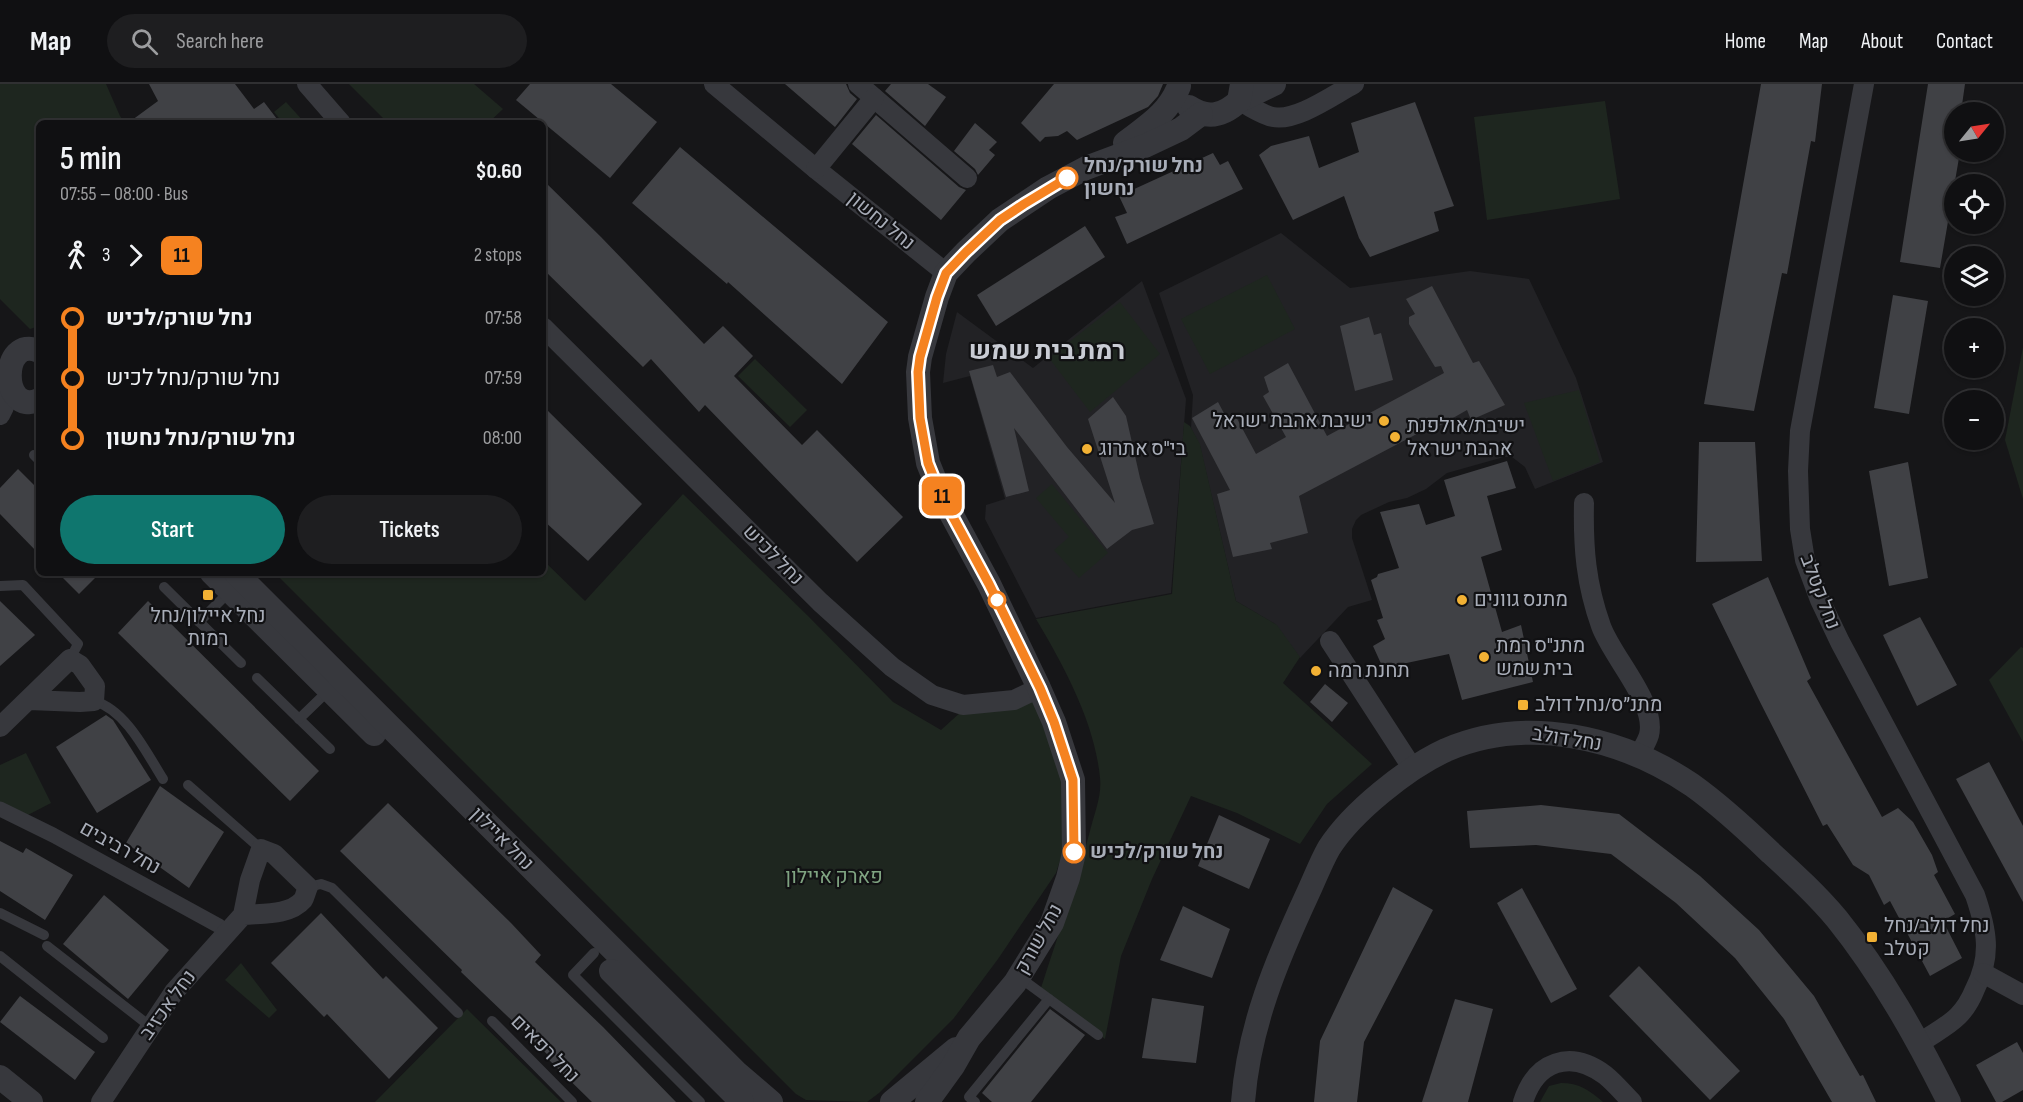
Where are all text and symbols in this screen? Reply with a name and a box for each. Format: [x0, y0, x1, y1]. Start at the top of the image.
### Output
search box [107, 14, 527, 68]
text: Map [30, 25, 71, 58]
icon: search [128, 25, 161, 58]
text: Search here [176, 28, 264, 55]
text: Home [1725, 29, 1766, 54]
text: Map [1799, 29, 1828, 54]
text: About [1861, 29, 1903, 54]
text: Contact [1936, 29, 1993, 54]
north arrow [1944, 102, 2004, 162]
map controls [1944, 102, 2004, 450]
text: 5 min [60, 139, 122, 179]
place label: נחל שורק/נחל נחשון [1084, 154, 1203, 201]
text: $0.60 [475, 158, 522, 185]
marker: נחל שורק/נחל נחשון [1056, 167, 1078, 189]
button: locate [1944, 174, 2004, 234]
text: 07:55 – 08:00 · Bus [60, 182, 188, 206]
street label: נחל נחשון [842, 187, 920, 255]
icon: walk [60, 239, 93, 272]
icon: forward [119, 239, 152, 272]
text: 3 [102, 243, 110, 267]
text: 11 [173, 243, 190, 268]
text: 2 stops [474, 243, 522, 267]
button: layers [1944, 246, 2004, 306]
text: נחל שורק/לכיש [106, 305, 253, 332]
text: 07:58 [485, 306, 522, 330]
button: + [1944, 318, 2004, 378]
district label: רמת בית שמש [969, 336, 1125, 367]
text: נחל שורק/נחל לכיש [106, 365, 280, 392]
text: 07:59 [485, 366, 522, 390]
button: − [1944, 390, 2004, 450]
place label: ישיבת אהבת ישראל [1212, 409, 1372, 433]
marker: ישיבת אהבת ישראל [1377, 414, 1391, 428]
place label: ישיבת/אולפנת אהבת ישראל [1407, 414, 1525, 461]
text: נחל שורק/נחל נחשון [106, 425, 296, 452]
text: 08:00 [483, 426, 522, 450]
marker: ישיבת/אולפנת אהבת ישראל [1388, 430, 1402, 444]
place label: בי"ס אתרוג [1099, 437, 1187, 461]
marker: בי"ס אתרוג [1080, 442, 1094, 456]
line badge: 11 [915, 476, 969, 516]
text: 11 [934, 484, 950, 509]
button: Start [60, 495, 285, 564]
button: Tickets [297, 495, 522, 564]
street label: נחל לכיש [738, 520, 808, 590]
street label: נחל קטלב [1795, 551, 1845, 633]
marker: נחל איילון/נחל רמות [201, 588, 215, 602]
place label: מתנס גוונים [1474, 588, 1568, 612]
unlabelled marker [988, 591, 1006, 609]
marker: מתנס גוונים [1455, 593, 1469, 607]
place label: נחל איילון/נחל רמות [150, 604, 266, 651]
place label: מתנ"ס רמת בית שמש [1496, 634, 1585, 681]
marker: מתנ"ס רמת בית שמש [1477, 650, 1491, 664]
place label: תחנת רמה [1328, 659, 1410, 683]
marker: תחנת רמה [1309, 664, 1323, 678]
place label: מתנ״ס/נחל דולב [1535, 693, 1663, 717]
marker: מתנ״ס/נחל דולב [1516, 698, 1530, 712]
street label: נחל דולב [1531, 722, 1603, 756]
street label: נחל איילון [465, 802, 539, 876]
street label: נחל רביבים [75, 816, 165, 880]
place label: נחל שורק/לכיש [1090, 840, 1223, 864]
marker: נחל שורק/לכיש [1063, 841, 1085, 863]
park label: פארק איילון [785, 865, 883, 889]
street label: נחל שורק [1010, 900, 1068, 978]
place label: נחל דולב/נחל קטלב [1884, 914, 1989, 961]
marker: נחל דולב/נחל קטלב [1865, 930, 1879, 944]
street label: נחל אכזיב [135, 966, 201, 1044]
street label: נחל רפאים [506, 1010, 584, 1088]

